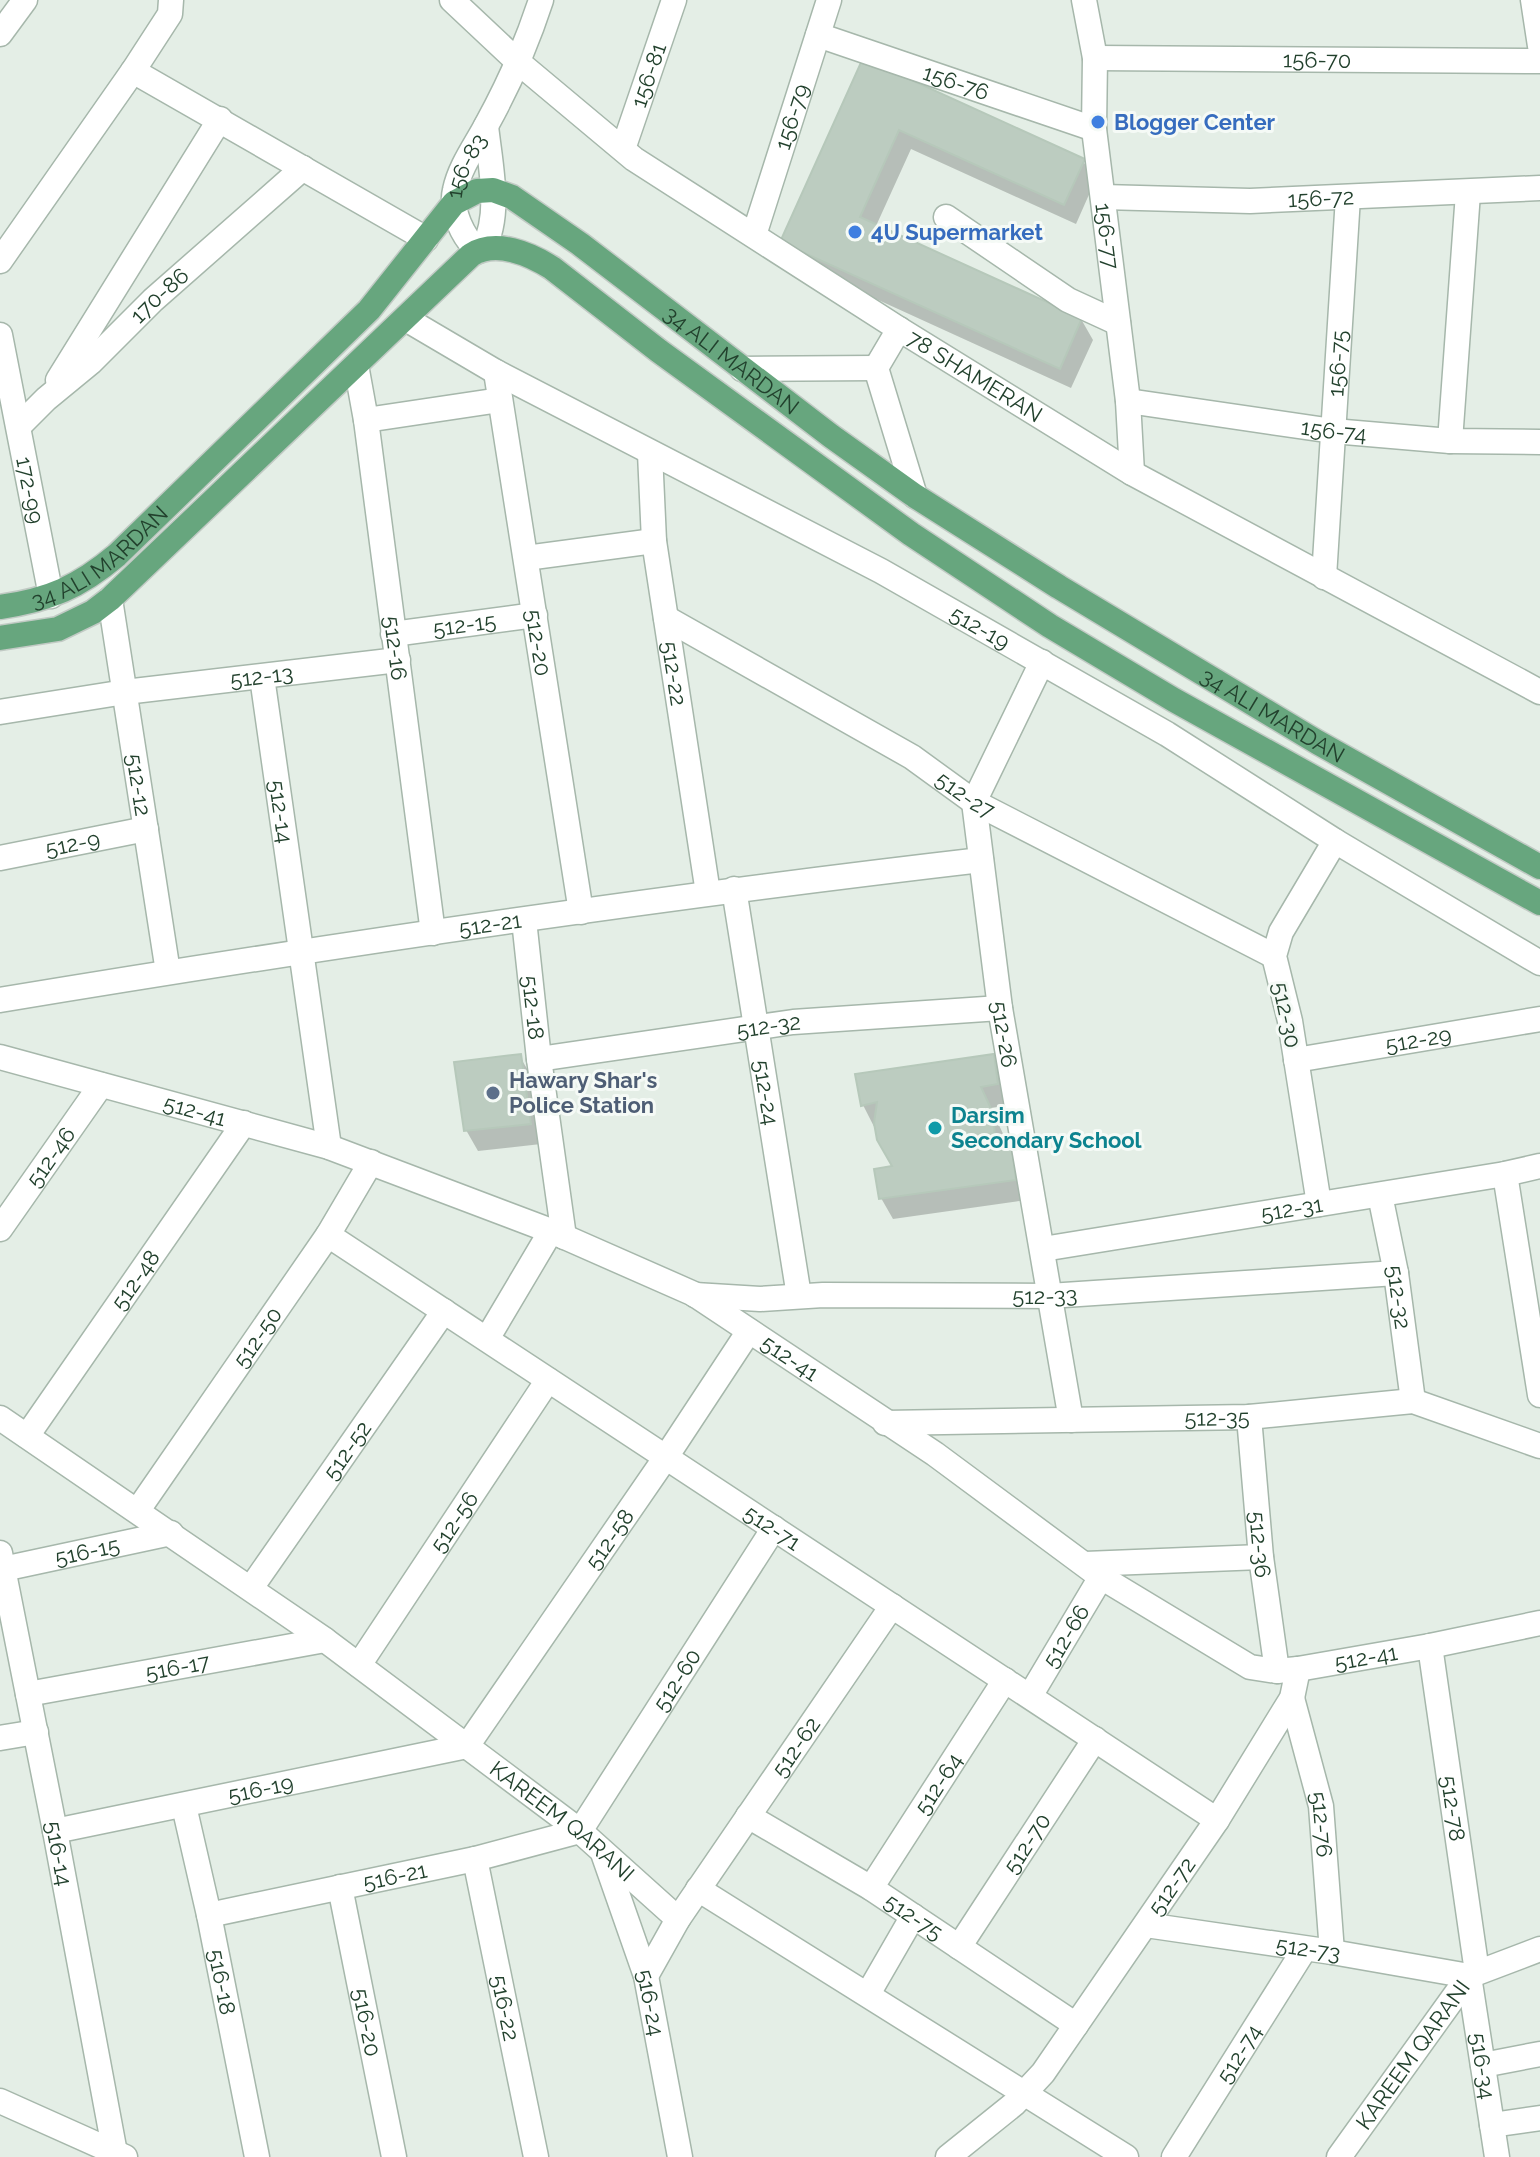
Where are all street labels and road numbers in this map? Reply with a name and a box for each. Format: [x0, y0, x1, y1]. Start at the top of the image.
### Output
street label: 156-81 [625, 40, 671, 111]
street label: 156-70 [1283, 46, 1351, 73]
street label: 156-76 [920, 59, 993, 105]
street label: 156-79 [769, 81, 814, 153]
street label: 156-83 [441, 129, 492, 200]
street label: 156-72 [1287, 183, 1355, 212]
street label: 156-77 [1090, 201, 1124, 271]
street label: 170-86 [125, 262, 194, 328]
street label: 34 ALI MARDAN [659, 300, 804, 420]
street label: 78 SHAMERAN [903, 325, 1047, 427]
street label: 156-75 [1322, 329, 1353, 397]
street label: 156-74 [1299, 413, 1368, 447]
street label: 172-99 [11, 454, 50, 526]
street label: 34 ALI MARDAN [28, 500, 173, 613]
street label: 512-19 [946, 600, 1015, 655]
street label: 512-15 [431, 607, 498, 642]
street label: 512-20 [521, 608, 557, 678]
street label: 512-16 [379, 614, 413, 682]
street label: 512-22 [657, 639, 692, 707]
street label: 512-13 [229, 659, 294, 693]
street label: 34 ALI MARDAN [1196, 662, 1349, 768]
street label: 512-12 [121, 752, 157, 818]
street label: 512-27 [931, 766, 999, 823]
street label: 512-14 [264, 778, 299, 845]
street label: 512-9 [43, 825, 102, 862]
street label: 512-21 [457, 907, 523, 941]
street label: 512-18 [517, 974, 550, 1041]
street label: 512-30 [1267, 980, 1307, 1050]
street label: 512-26 [986, 1000, 1023, 1069]
street label: 512-32 [735, 1009, 801, 1043]
street label: 512-29 [1383, 1021, 1453, 1058]
street label: 512-24 [748, 1058, 784, 1127]
street label: 512-41 [161, 1089, 229, 1131]
street label: 512-46 [21, 1122, 81, 1192]
street label: 512-31 [1259, 1191, 1325, 1226]
street label: 512-48 [105, 1245, 165, 1315]
street label: 512-32 [1382, 1263, 1416, 1331]
street label: 512-33 [1012, 1281, 1078, 1309]
street label: 512-50 [227, 1302, 287, 1372]
street label: 512-41 [756, 1329, 824, 1386]
street label: 512-35 [1184, 1404, 1250, 1431]
street label: 512-52 [318, 1416, 376, 1485]
street label: 512-56 [425, 1486, 484, 1557]
street label: 512-71 [739, 1499, 806, 1555]
street label: 512-58 [580, 1504, 639, 1574]
street label: 512-36 [1244, 1510, 1277, 1579]
street label: 516-15 [52, 1531, 122, 1571]
street label: 512-66 [1037, 1600, 1095, 1672]
street label: 512-41 [1332, 1639, 1399, 1675]
street label: 512-60 [647, 1644, 706, 1716]
street label: 516-17 [143, 1648, 212, 1685]
street label: 512-62 [766, 1712, 825, 1782]
street label: 512-64 [909, 1748, 967, 1819]
street label: KAREEM QARANI [485, 1755, 640, 1887]
street label: 516-19 [226, 1769, 296, 1808]
street label: 512-78 [1436, 1774, 1471, 1843]
street label: 512-76 [1305, 1788, 1338, 1858]
street label: 512-70 [998, 1808, 1056, 1878]
street label: 516-14 [40, 1819, 78, 1888]
street label: 512-72 [1143, 1852, 1201, 1920]
street label: 516-21 [361, 1856, 429, 1895]
street label: 512-75 [880, 1888, 948, 1945]
street label: 512-73 [1274, 1931, 1343, 1966]
street label: 516-18 [203, 1947, 241, 2017]
street label: 516-24 [631, 1965, 670, 2038]
street label: 516-22 [486, 1973, 525, 2043]
street label: KAREEM QARANI [1350, 1975, 1475, 2134]
street label: 516-20 [348, 1986, 387, 2059]
street label: 512-74 [1211, 2020, 1267, 2088]
street label: 516-34 [1465, 2031, 1501, 2101]

